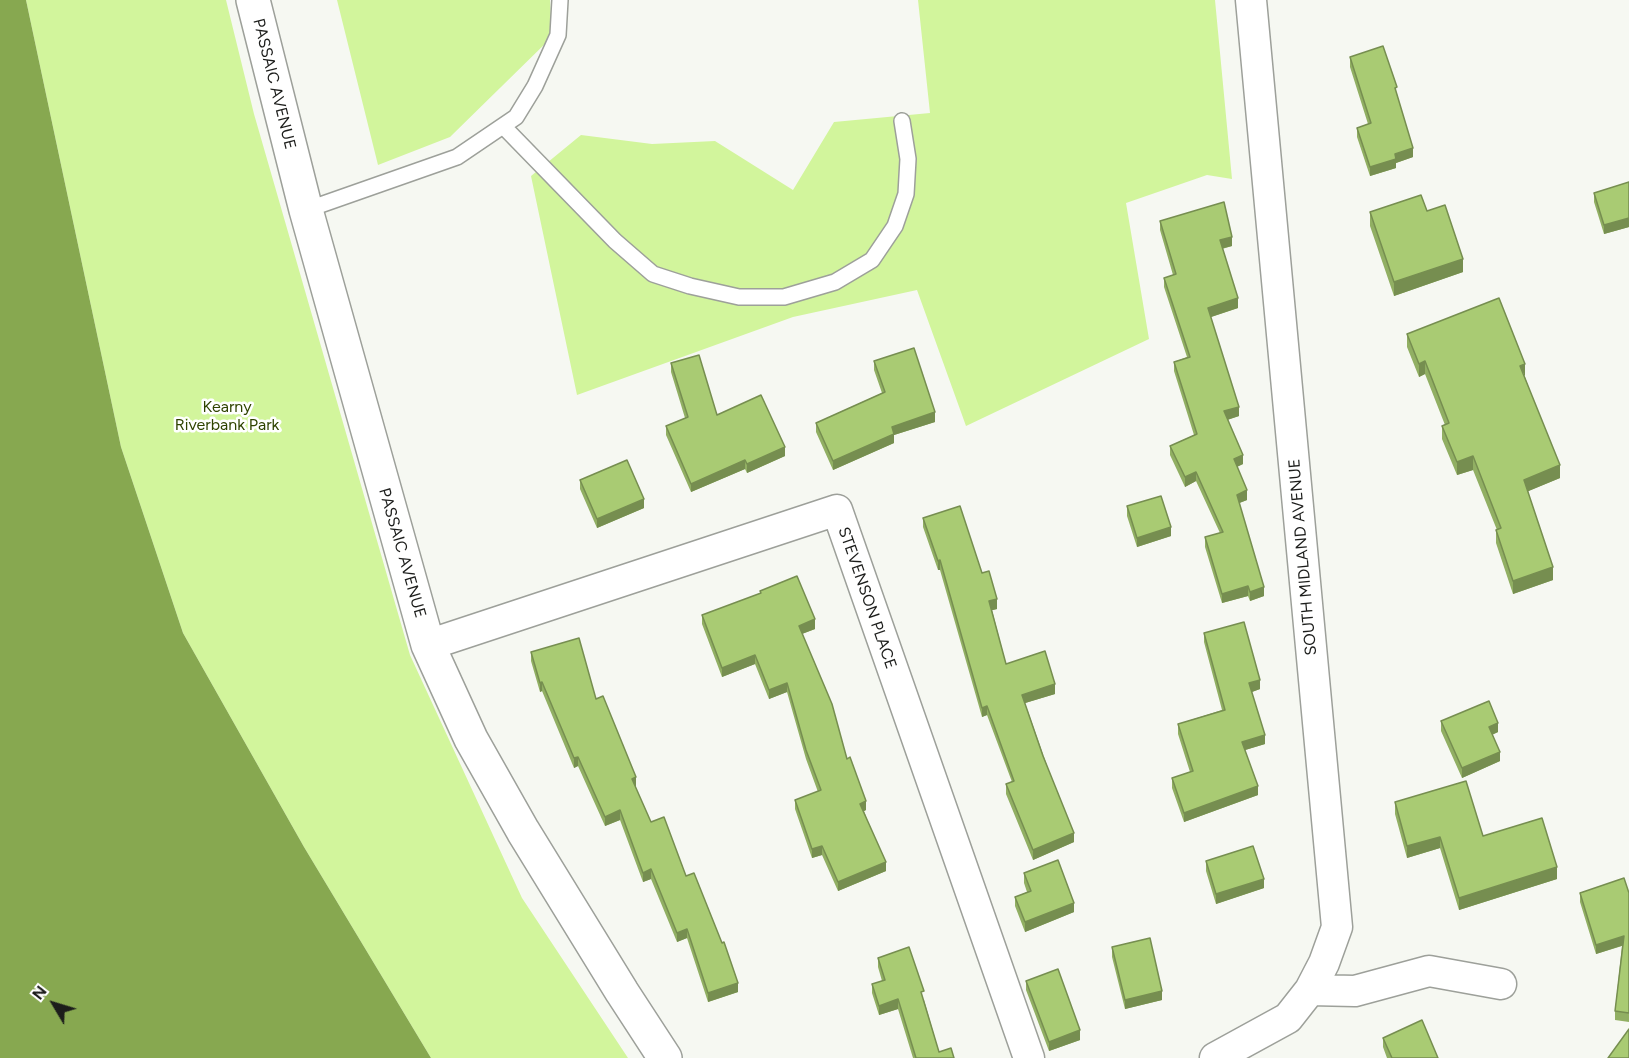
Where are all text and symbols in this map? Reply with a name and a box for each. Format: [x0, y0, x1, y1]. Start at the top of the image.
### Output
street label: PASSAIC AVENUE [248, 17, 300, 151]
park label: Kearny Riverbank Park [175, 397, 279, 435]
street label: SOUTH MIDLAND AVENUE [1285, 458, 1321, 656]
street label: PASSAIC AVENUE [374, 486, 430, 620]
street label: STEVENSON PLACE [834, 525, 900, 671]
north arrow [24, 974, 84, 1034]
text: N [28, 982, 51, 1003]

